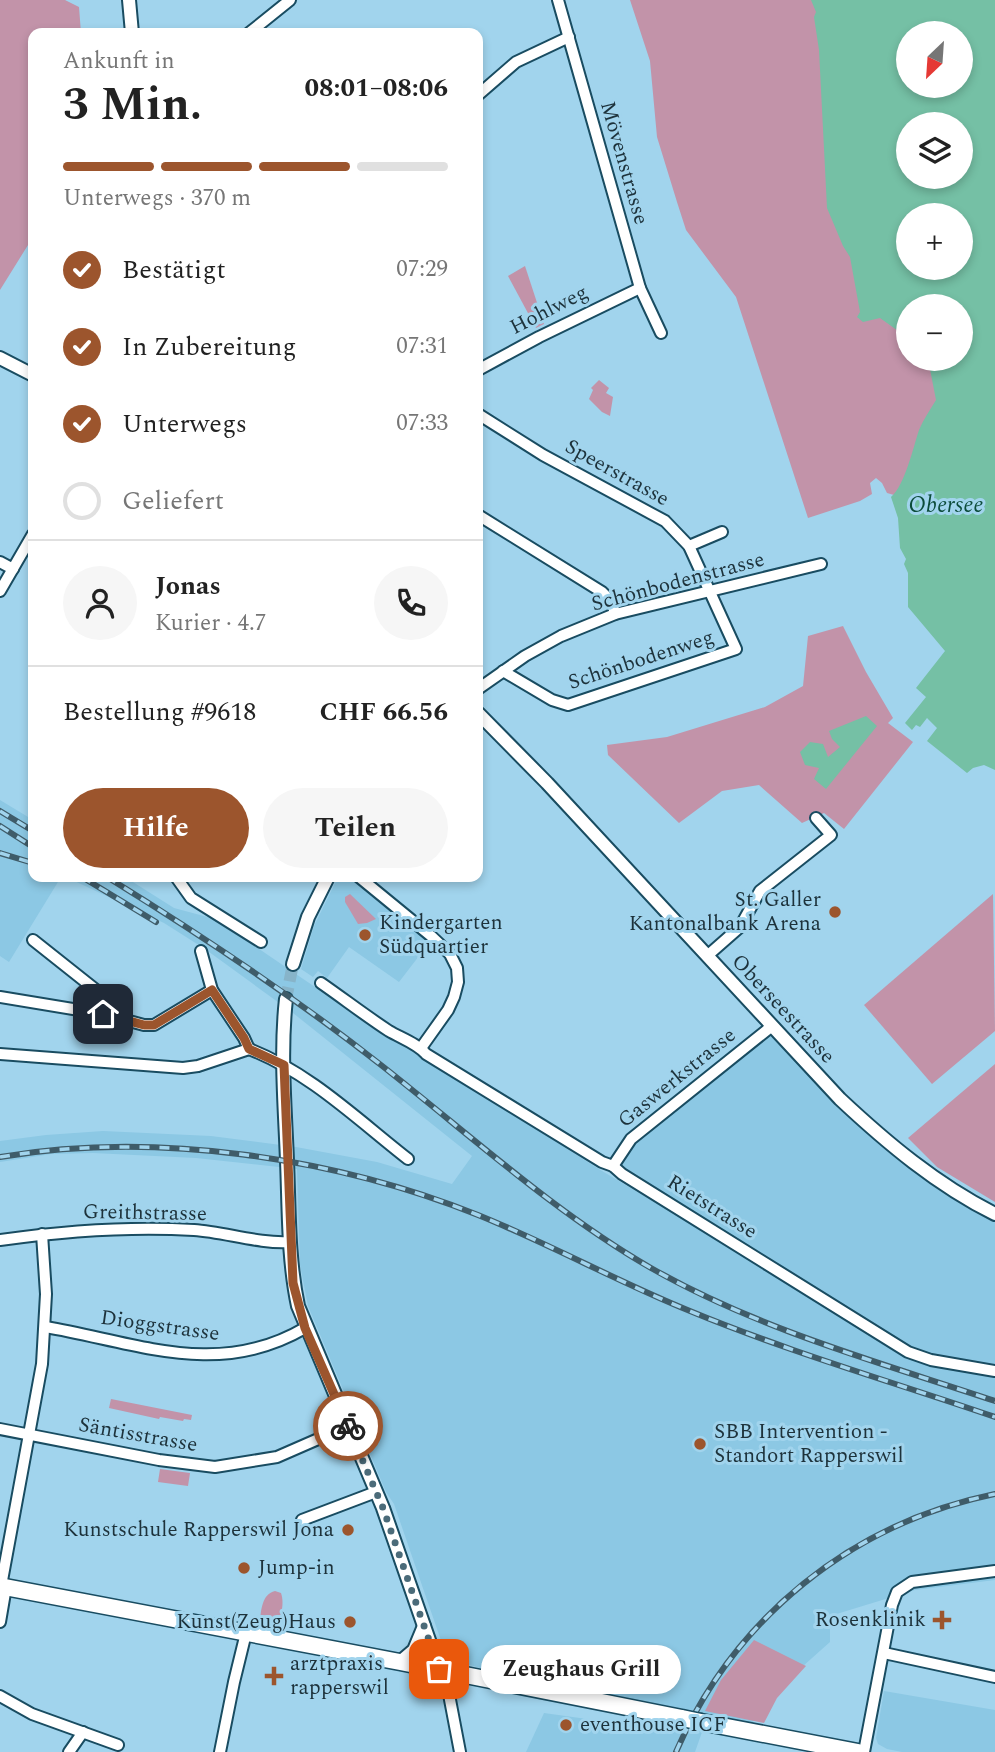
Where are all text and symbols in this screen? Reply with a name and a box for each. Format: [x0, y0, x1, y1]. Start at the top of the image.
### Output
north arrow [896, 21, 973, 98]
map controls [896, 21, 973, 371]
text: Ankunft in [63, 44, 175, 79]
text: 08:01–08:06 [304, 68, 448, 108]
text: 3 Min. [63, 70, 202, 140]
street label: Mövenstrasse [591, 97, 657, 229]
button: layers [896, 112, 973, 189]
text: Unterwegs · 370 m [63, 181, 251, 216]
button: + [896, 203, 973, 280]
text: Bestätigt [122, 250, 226, 290]
icon: check [63, 251, 101, 289]
text: 07:29 [396, 252, 448, 287]
street label: Hohlweg [504, 277, 594, 343]
button: − [896, 294, 973, 371]
text: In Zubereitung [122, 327, 296, 367]
icon: check [63, 328, 101, 366]
text: 07:31 [396, 329, 448, 364]
text: Unterwegs [122, 404, 247, 444]
icon: check [63, 405, 101, 443]
text: 07:33 [396, 406, 448, 441]
street label: Speerstrasse [559, 431, 675, 515]
text: Geliefert [122, 481, 224, 521]
water label: Obersee [908, 488, 984, 523]
street label: Schönbodenstrasse [588, 544, 768, 620]
button: person [63, 566, 137, 640]
text: Jonas [155, 566, 221, 606]
button: phone [374, 566, 448, 640]
text: Kurier · 4.7 [155, 606, 266, 641]
street label: Schönbodenweg [564, 621, 718, 699]
text: Bestellung #9618 [63, 692, 256, 732]
text: CHF 66.56 [320, 692, 448, 732]
button: Hilfe [63, 788, 249, 868]
button: Teilen [263, 788, 448, 868]
place label: St. Galler Kantonalbank Arena [629, 884, 822, 940]
marker: St. Galler Kantonalbank Arena [827, 904, 843, 920]
place label: Kindergarten Südquartier [379, 907, 503, 963]
marker: Kindergarten Südquartier [357, 927, 373, 943]
street label: Oberseestrasse [724, 947, 842, 1071]
pin [73, 984, 133, 1044]
icon: home [84, 995, 122, 1033]
street label: Gaswerkstrasse [611, 1020, 743, 1136]
street label: Rietstrasse [660, 1167, 764, 1247]
street label: Greithstrasse [83, 1196, 207, 1230]
street label: Dioggstrasse [98, 1302, 222, 1350]
courier [313, 1391, 383, 1461]
icon: bike [329, 1407, 367, 1445]
street label: Säntisstrasse [76, 1409, 200, 1461]
place label: SBB Intervention - Standort Rapperswil [714, 1416, 904, 1472]
marker: SBB Intervention - Standort Rapperswil [692, 1436, 708, 1452]
place label: Kunstschule Rapperswil Jona [63, 1514, 335, 1546]
marker: Kunstschule Rapperswil Jona [340, 1522, 356, 1538]
place label: Jump-in [258, 1552, 335, 1584]
marker: Jump-in [236, 1560, 252, 1576]
place label: Rosenklinik [815, 1604, 926, 1636]
place label: Kunst(Zeug)Haus [176, 1606, 336, 1638]
marker: Rosenklinik [932, 1610, 952, 1630]
marker: Kunst(Zeug)Haus [342, 1614, 358, 1630]
pin [409, 1639, 469, 1699]
callout: Zeughaus Grill [481, 1644, 680, 1694]
place label: arztpraxis rapperswil [290, 1648, 389, 1704]
icon: bag [420, 1650, 458, 1688]
text: Zeughaus Grill [502, 1652, 660, 1687]
marker: arztpraxis rapperswil [264, 1666, 284, 1686]
place label: eventhouse ICF [580, 1709, 726, 1741]
marker: eventhouse ICF [558, 1717, 574, 1733]

